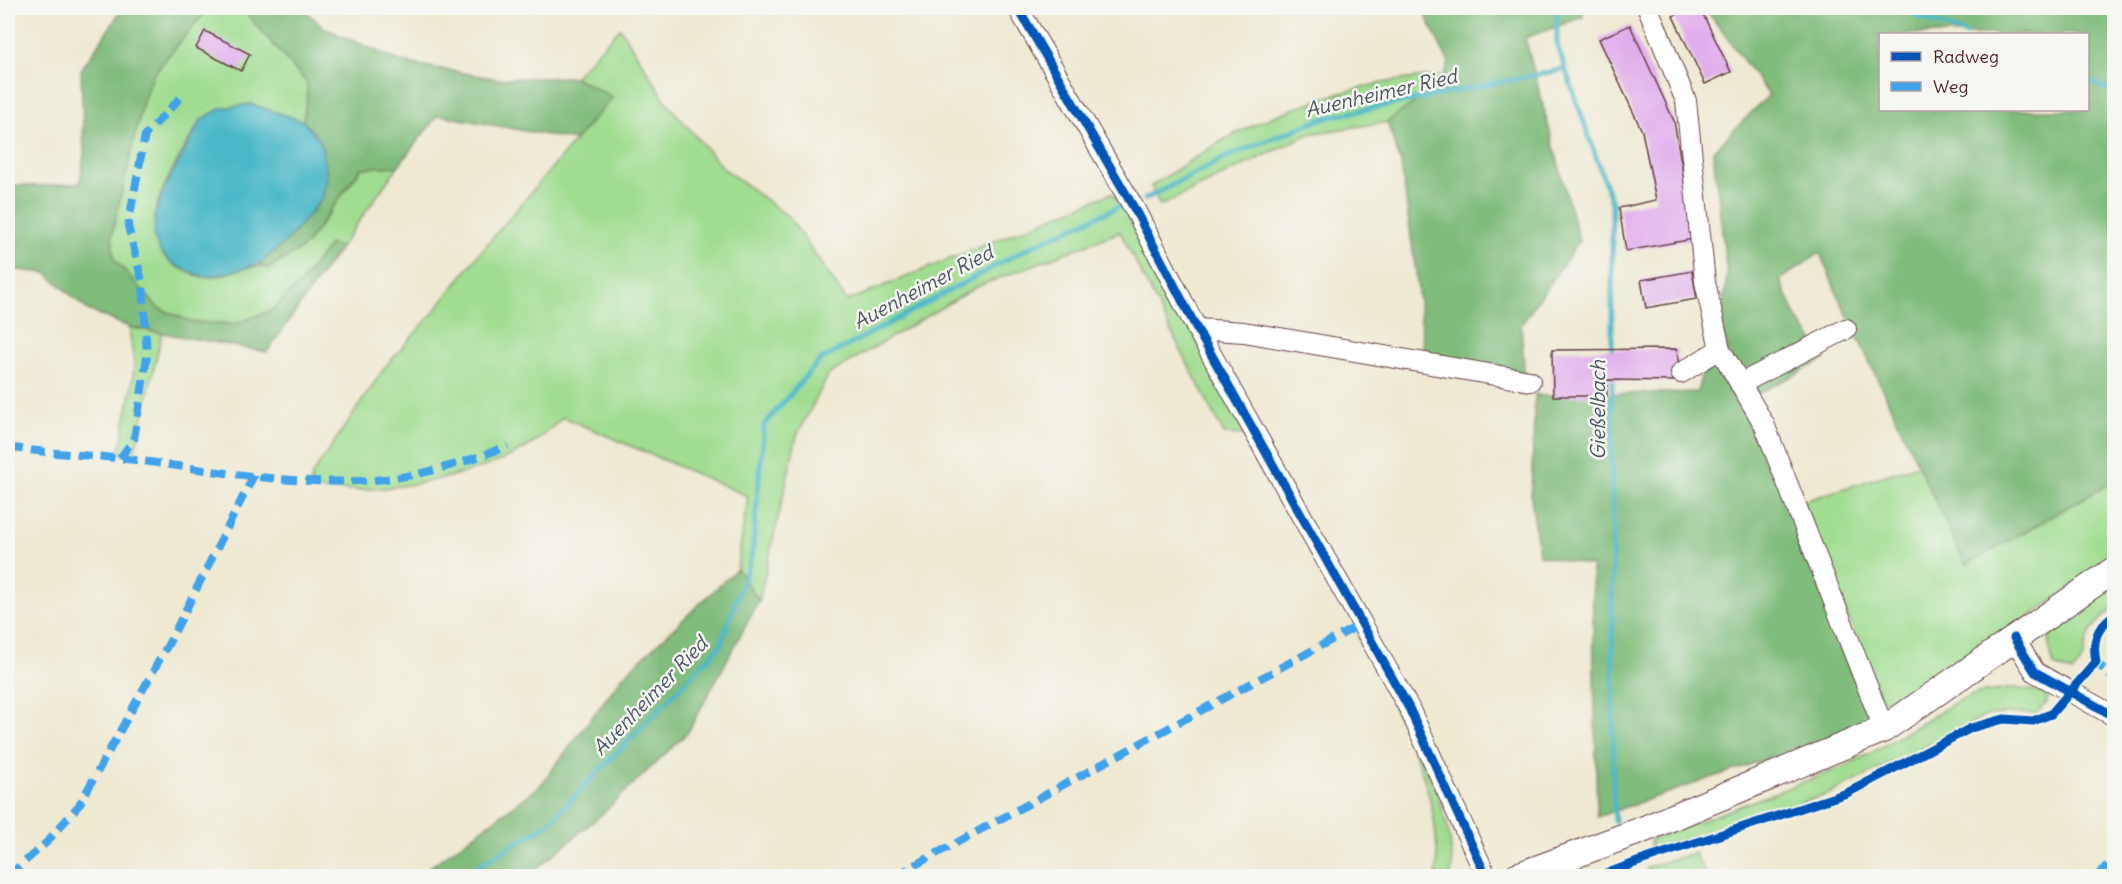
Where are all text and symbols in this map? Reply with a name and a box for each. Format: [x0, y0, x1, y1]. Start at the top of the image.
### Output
legend [1879, 33, 2089, 111]
text: Radweg [1933, 45, 1999, 68]
water label: Auenheimer Ried [1303, 62, 1461, 122]
text: Weg [1933, 75, 1968, 98]
water label: Auenheimer Ried [849, 238, 999, 334]
water label: Gießelbach [1585, 360, 1610, 460]
water label: Auenheimer Ried [587, 630, 714, 760]

